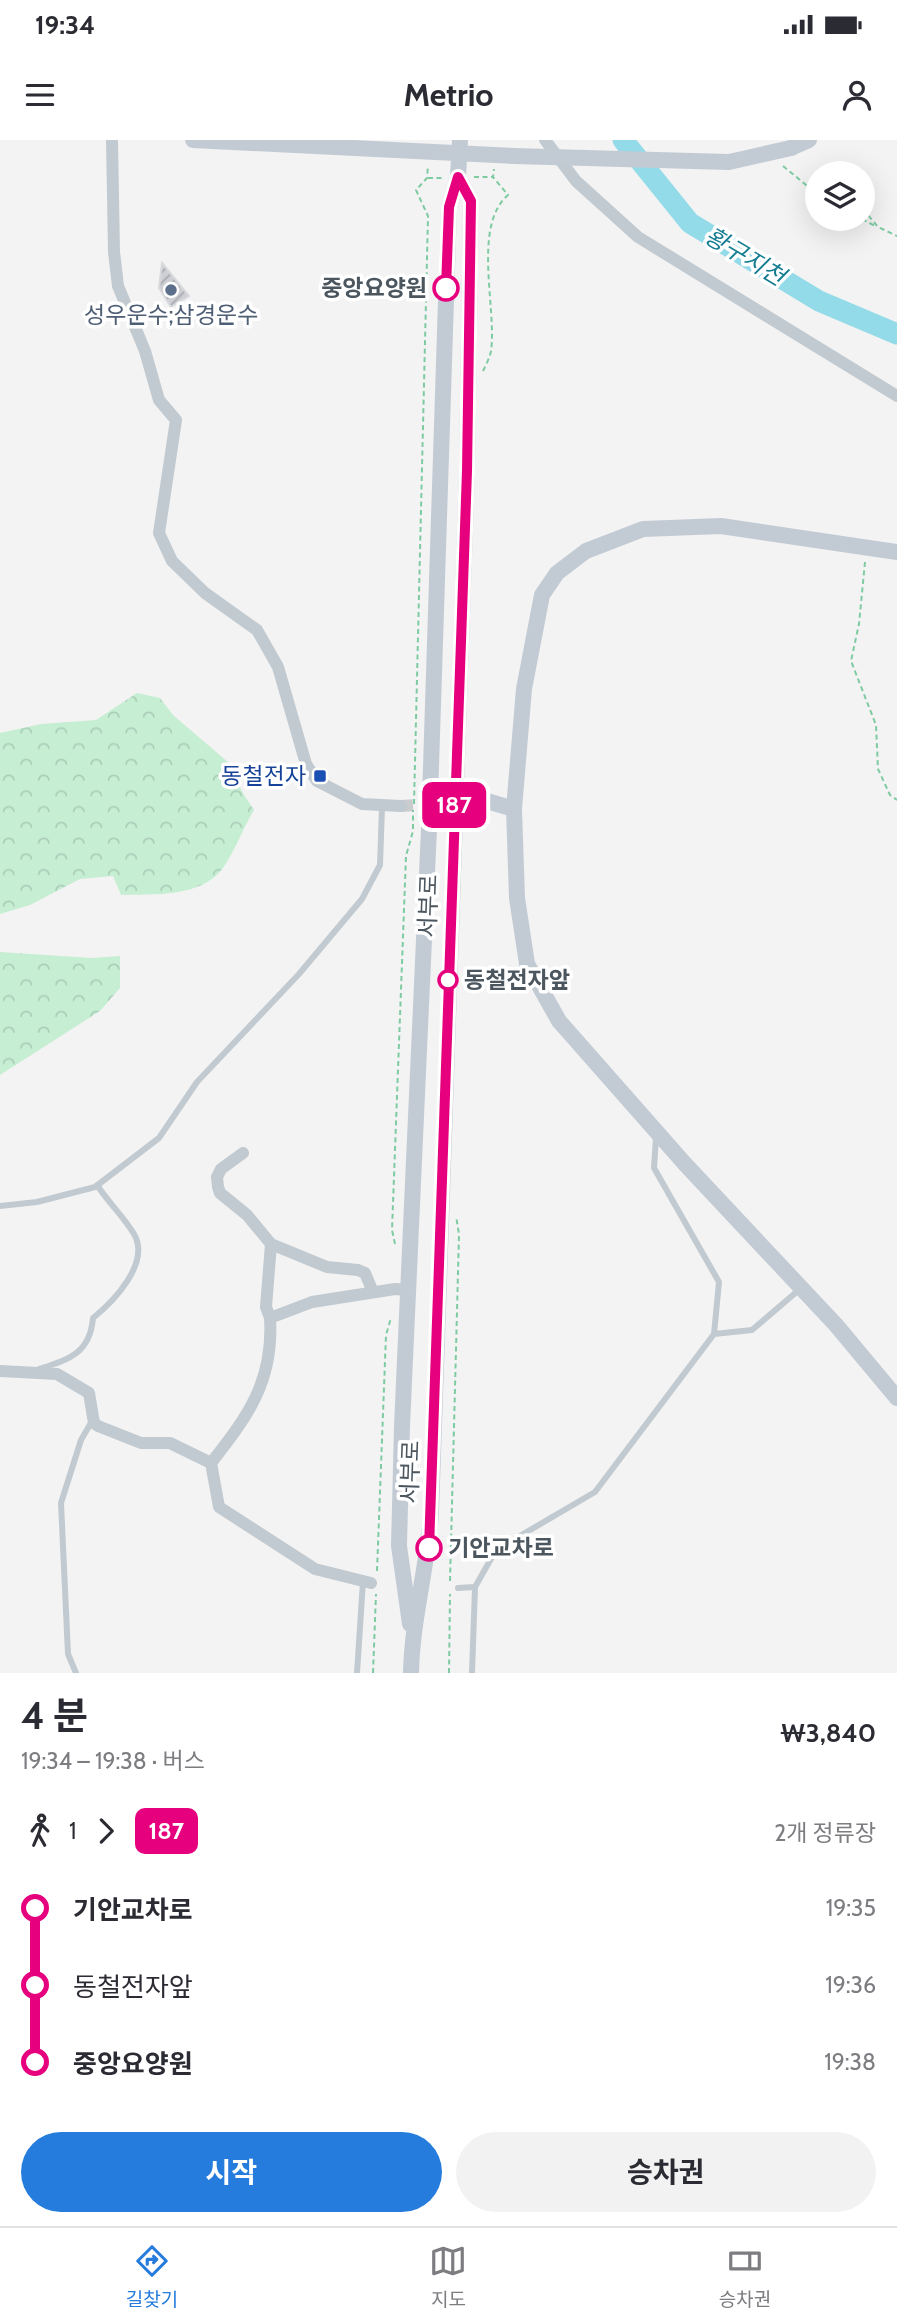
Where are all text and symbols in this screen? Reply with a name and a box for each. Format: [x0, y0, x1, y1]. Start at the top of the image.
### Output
text: 19:34 [35, 9, 95, 41]
text: Metrio [403, 75, 494, 114]
icon: menu [21, 76, 59, 114]
icon: person [838, 76, 876, 114]
map controls [805, 161, 875, 231]
button: layers [805, 161, 875, 231]
water label: 황구지천 [700, 221, 793, 293]
place label: 중앙요양원 [321, 274, 427, 302]
marker: 중앙요양원 [433, 275, 459, 301]
marker: 성우운수;삼경운수 [163, 282, 179, 298]
place label: 성우운수;삼경운수 [84, 301, 258, 329]
place label: 동철전자 [221, 762, 306, 790]
marker: 동철전자 [312, 768, 328, 784]
line badge: 187 [414, 782, 494, 828]
text: 187 [436, 790, 472, 819]
street label: 서부로 [413, 874, 443, 938]
place label: 동철전자앞 [464, 966, 570, 994]
marker: 동철전자앞 [438, 970, 458, 990]
street label: 서부로 [395, 1440, 425, 1504]
place label: 기안교차로 [448, 1534, 554, 1562]
marker: 기안교차로 [416, 1535, 442, 1561]
text: 4 분 [21, 1692, 88, 1739]
text: ₩3,840 [781, 1717, 876, 1749]
text: 19:34 – 19:38 · 버스 [21, 1747, 205, 1775]
icon: walk [21, 1812, 59, 1850]
icon: forward [87, 1812, 125, 1850]
text: 187 [149, 1816, 184, 1845]
text: 1 [69, 1817, 77, 1845]
text: 2개 정류장 [774, 1819, 876, 1847]
text: 기안교차로 [73, 1894, 193, 1926]
text: 19:35 [826, 1894, 876, 1922]
text: 동철전자앞 [73, 1971, 193, 2003]
text: 19:36 [825, 1971, 876, 1999]
text: 중앙요양원 [73, 2048, 193, 2080]
text: 19:38 [824, 2048, 876, 2076]
button: 시작 [21, 2132, 442, 2212]
button: 승차권 [456, 2132, 876, 2212]
tab: 길찾기 [126, 2242, 178, 2311]
tab: 지도 [429, 2242, 467, 2311]
tab: 승차권 [719, 2242, 771, 2311]

